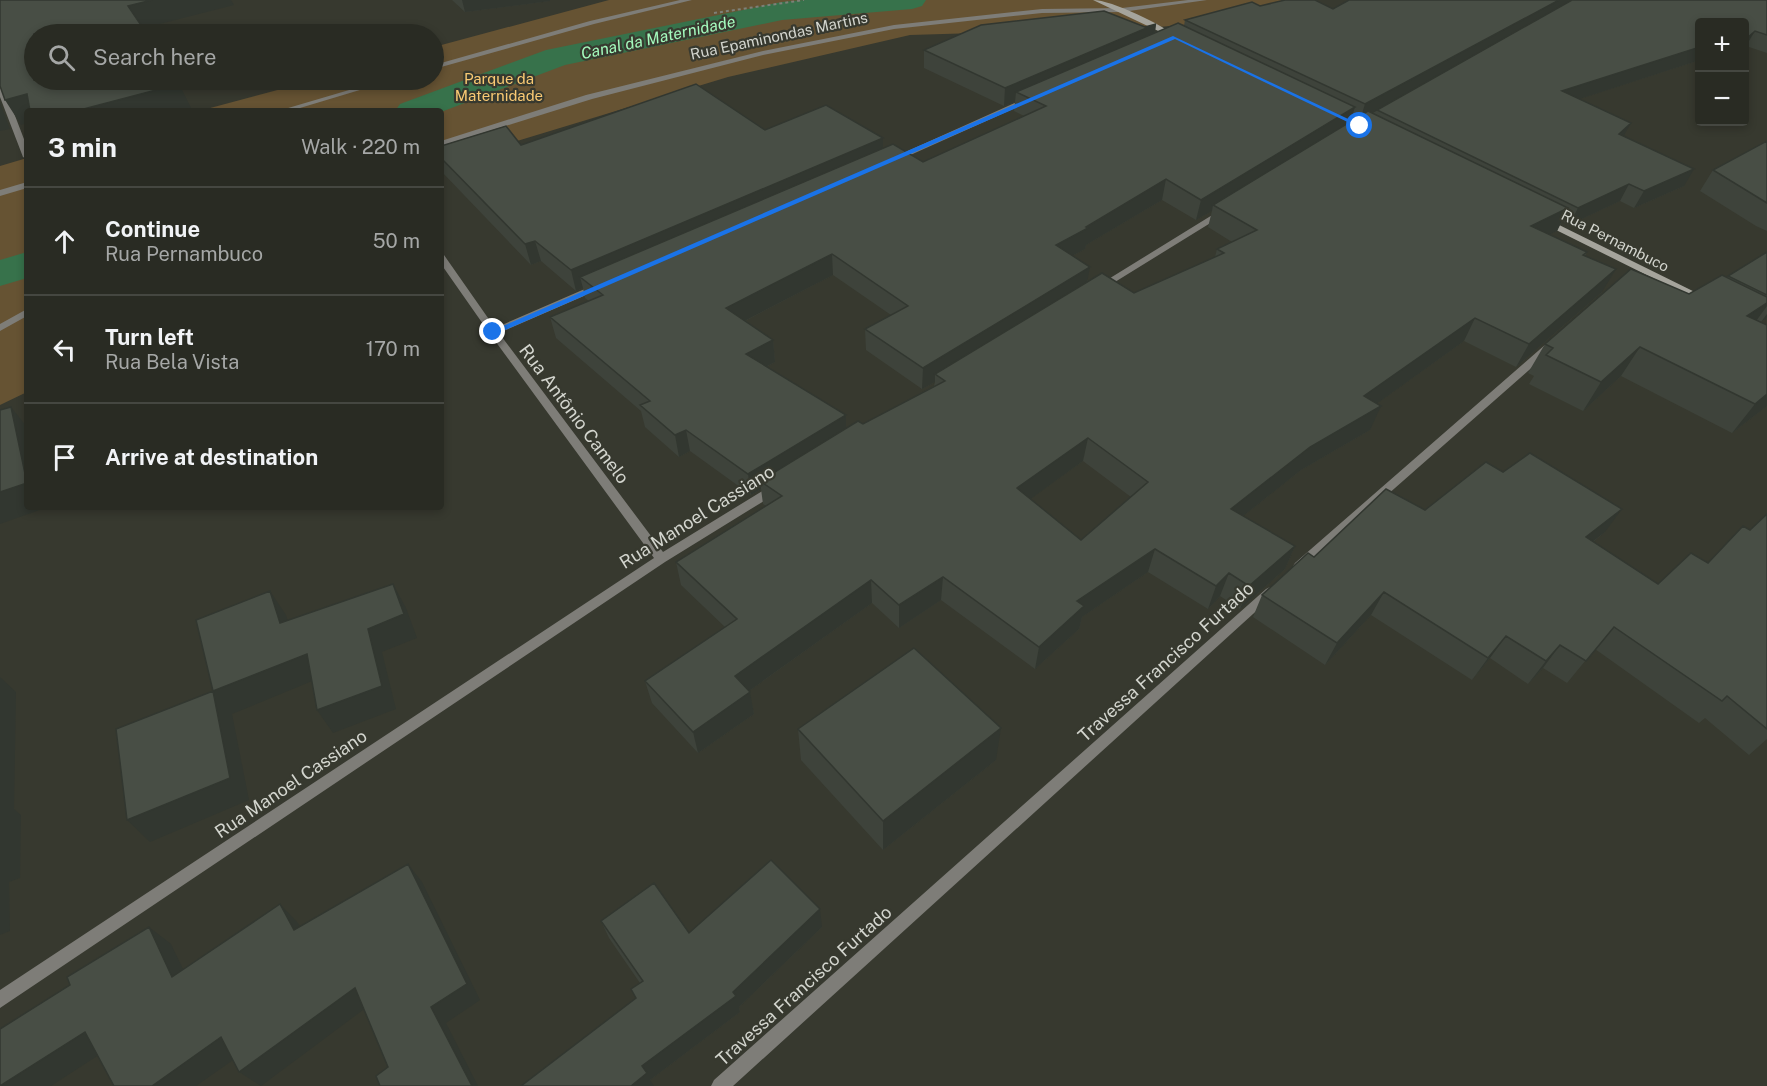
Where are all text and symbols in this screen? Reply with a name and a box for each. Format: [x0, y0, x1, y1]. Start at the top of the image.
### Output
street label: Rua Epaminondas Martins [689, 8, 869, 63]
water label: Canal da Maternidade [579, 12, 737, 63]
map controls [1695, 18, 1749, 126]
button: + [1695, 18, 1749, 72]
search box [24, 24, 444, 90]
icon: search [45, 41, 78, 74]
text: Search here [93, 44, 217, 70]
park label: Parque da Maternidade [455, 70, 543, 104]
button: − [1695, 72, 1749, 126]
route start [1346, 112, 1372, 138]
text: 3 min [48, 132, 117, 163]
text: Walk · 220 m [301, 135, 420, 159]
street label: Rua Pernambuco [1559, 206, 1672, 275]
text: Continue [105, 216, 200, 242]
icon: ahead [48, 225, 81, 258]
text: 50 m [373, 229, 420, 253]
text: Rua Pernambuco [105, 242, 263, 266]
route end [479, 318, 505, 344]
text: Turn left [105, 324, 194, 350]
icon: left [48, 333, 81, 366]
text: 170 m [366, 337, 420, 361]
street label: Rua Antônio Camelo [515, 340, 634, 487]
text: Rua Bela Vista [105, 350, 239, 374]
icon: arrive [48, 441, 81, 474]
text: Arrive at destination [105, 444, 318, 470]
street label: Rua Manoel Cassiano [615, 460, 778, 573]
street label: Travessa Francisco Furtado [1074, 577, 1258, 746]
street label: Rua Manoel Cassiano [211, 725, 371, 842]
street label: Travessa Francisco Furtado [712, 901, 896, 1070]

